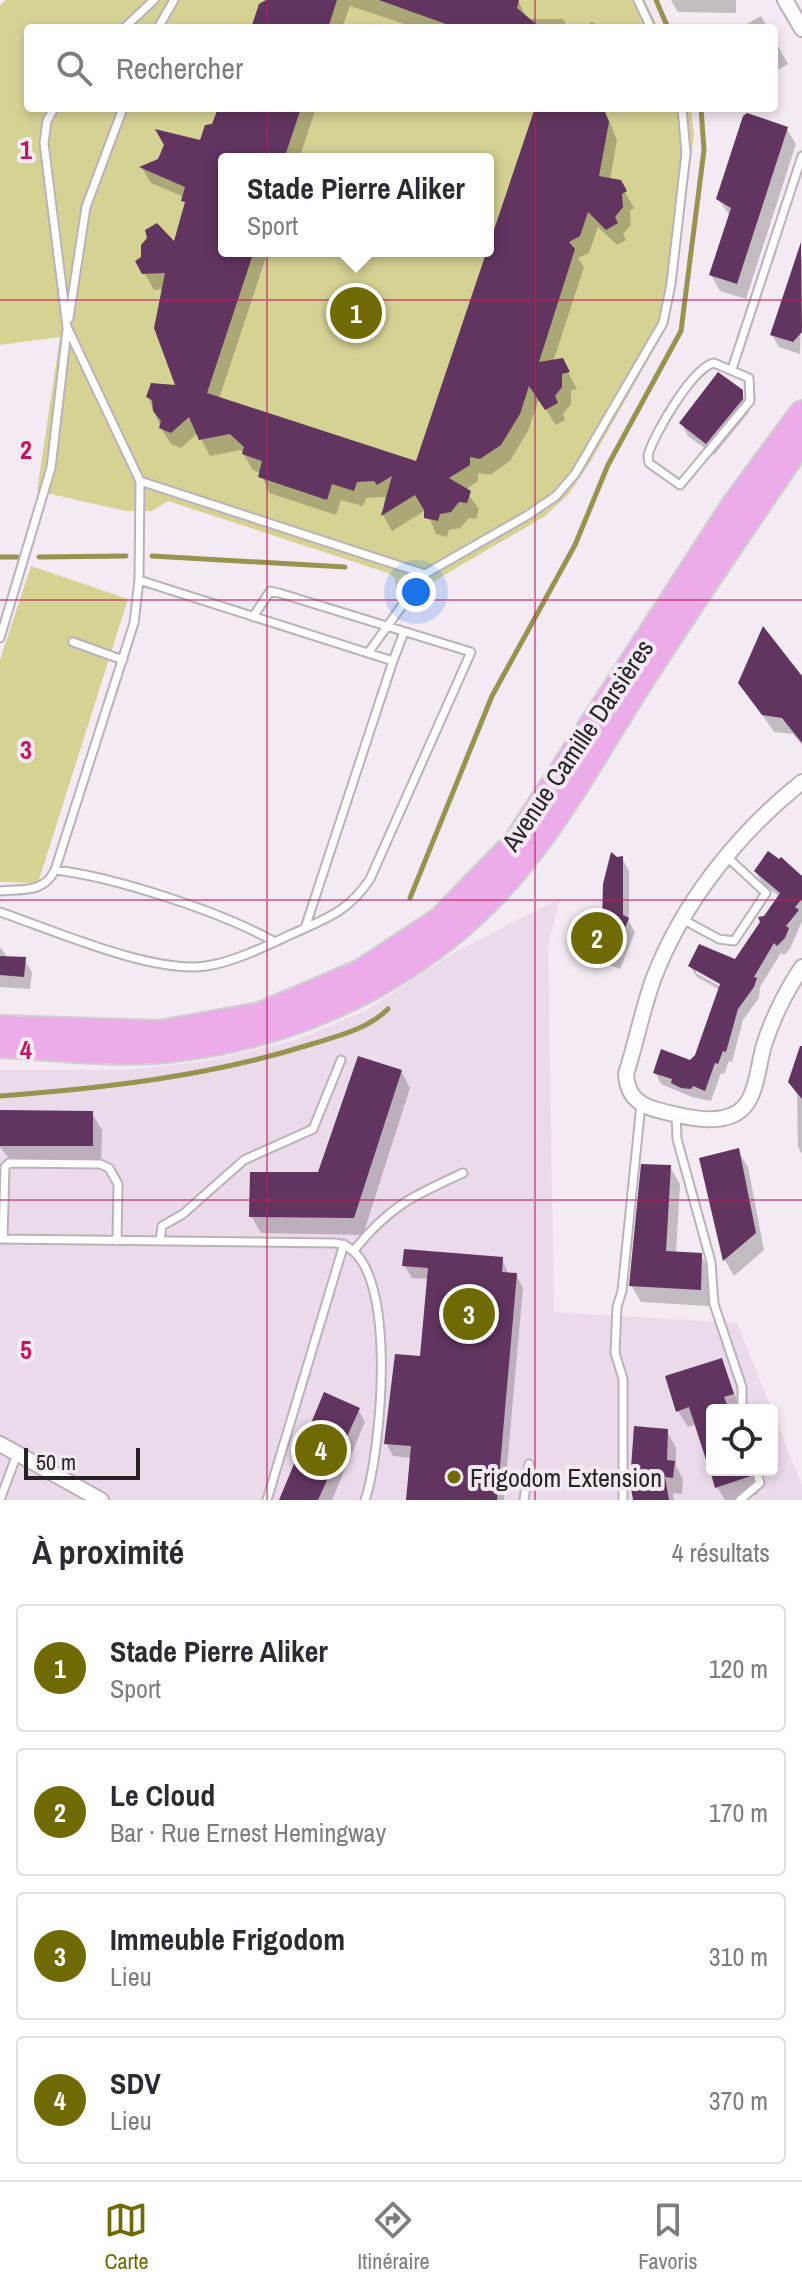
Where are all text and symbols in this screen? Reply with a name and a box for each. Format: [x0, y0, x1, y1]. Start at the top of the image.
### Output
search box [24, 24, 778, 112]
icon: search [52, 46, 96, 90]
text: Rechercher [116, 48, 243, 88]
text: 1 [20, 132, 32, 167]
popup [218, 153, 494, 257]
text: Stade Pierre Aliker [247, 168, 465, 208]
text: Sport [247, 208, 298, 243]
pin: 1 [330, 283, 382, 343]
text: 2 [20, 432, 32, 467]
your location [396, 572, 436, 612]
street label: Avenue Camille Darsières [492, 632, 661, 859]
text: 3 [20, 732, 32, 767]
pin: 2 [571, 908, 623, 968]
text: 4 [20, 1032, 32, 1067]
pin: 3 [443, 1284, 495, 1344]
text: 5 [20, 1332, 32, 1367]
map controls [706, 1404, 778, 1476]
button: locate [706, 1404, 778, 1476]
pin: 4 [295, 1420, 347, 1480]
scale bar [24, 1444, 140, 1480]
text: 50 m [36, 1447, 76, 1477]
place label: Frigodom Extension [470, 1460, 662, 1495]
marker: Frigodom Extension [445, 1468, 463, 1486]
text: À proximité [32, 1529, 184, 1575]
text: 4 résultats [672, 1535, 770, 1570]
text: Stade Pierre Aliker [110, 1631, 328, 1671]
text: 1 [54, 1651, 66, 1686]
text: 120 m [709, 1651, 768, 1686]
text: Sport [110, 1671, 161, 1706]
text: Le Cloud [110, 1775, 215, 1815]
text: 2 [54, 1795, 66, 1830]
text: 170 m [709, 1795, 768, 1830]
text: Bar · Rue Ernest Hemingway [110, 1815, 386, 1850]
text: Immeuble Frigodom [110, 1919, 345, 1959]
text: 3 [54, 1939, 66, 1974]
text: 310 m [709, 1939, 768, 1974]
text: Lieu [110, 1959, 152, 1994]
text: SDV [110, 2063, 161, 2103]
text: 4 [54, 2083, 66, 2118]
text: 370 m [709, 2083, 768, 2118]
text: Lieu [110, 2103, 152, 2138]
tab: Carte [104, 2198, 149, 2276]
tab: Itinéraire [357, 2198, 430, 2276]
tab: Favoris [638, 2198, 698, 2276]

